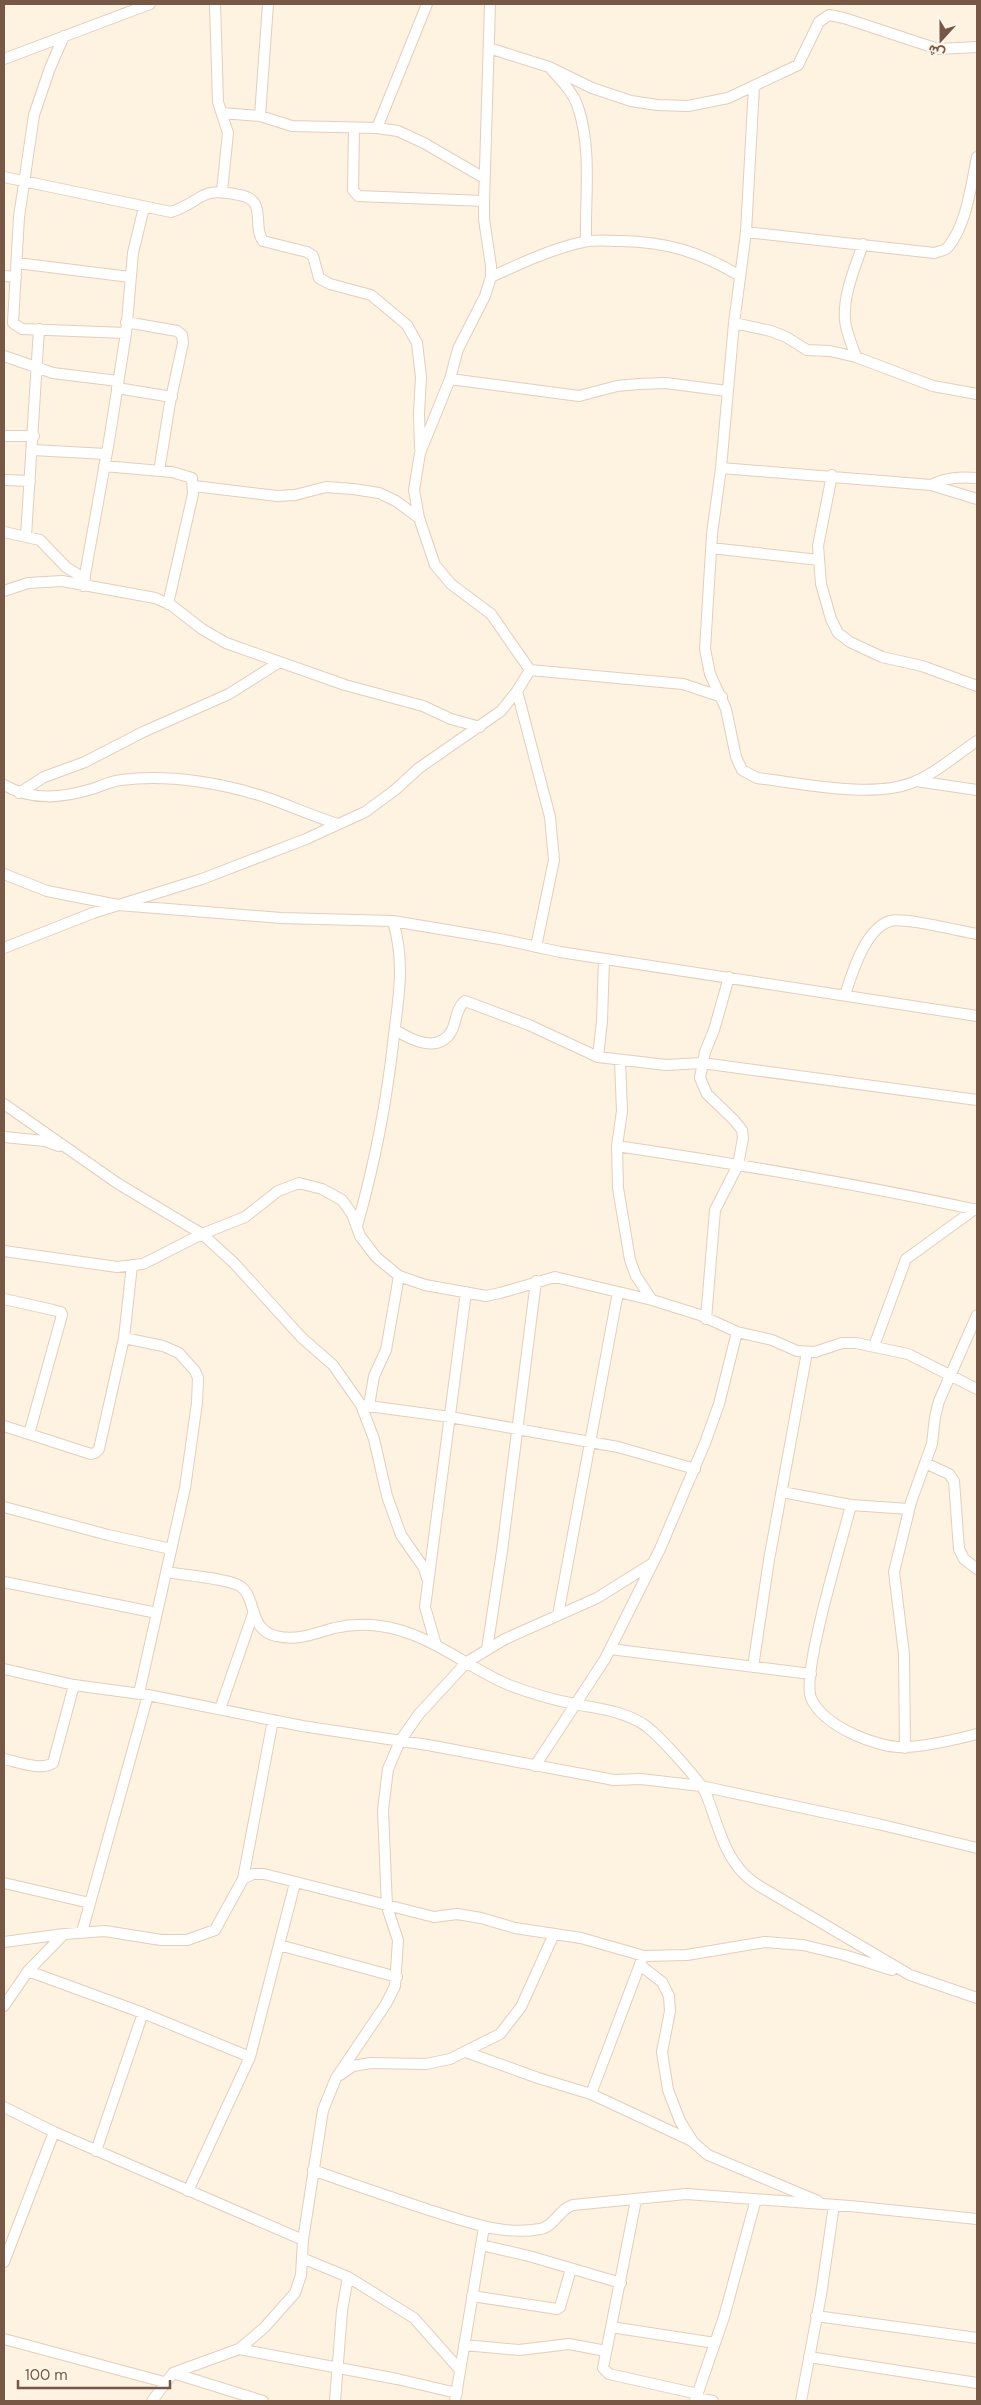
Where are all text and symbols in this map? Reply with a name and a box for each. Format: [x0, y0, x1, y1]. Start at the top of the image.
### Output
north arrow [916, 15, 966, 65]
text: ش [925, 41, 947, 64]
scale bar [18, 2358, 170, 2390]
text: 100 m [25, 2365, 68, 2385]

